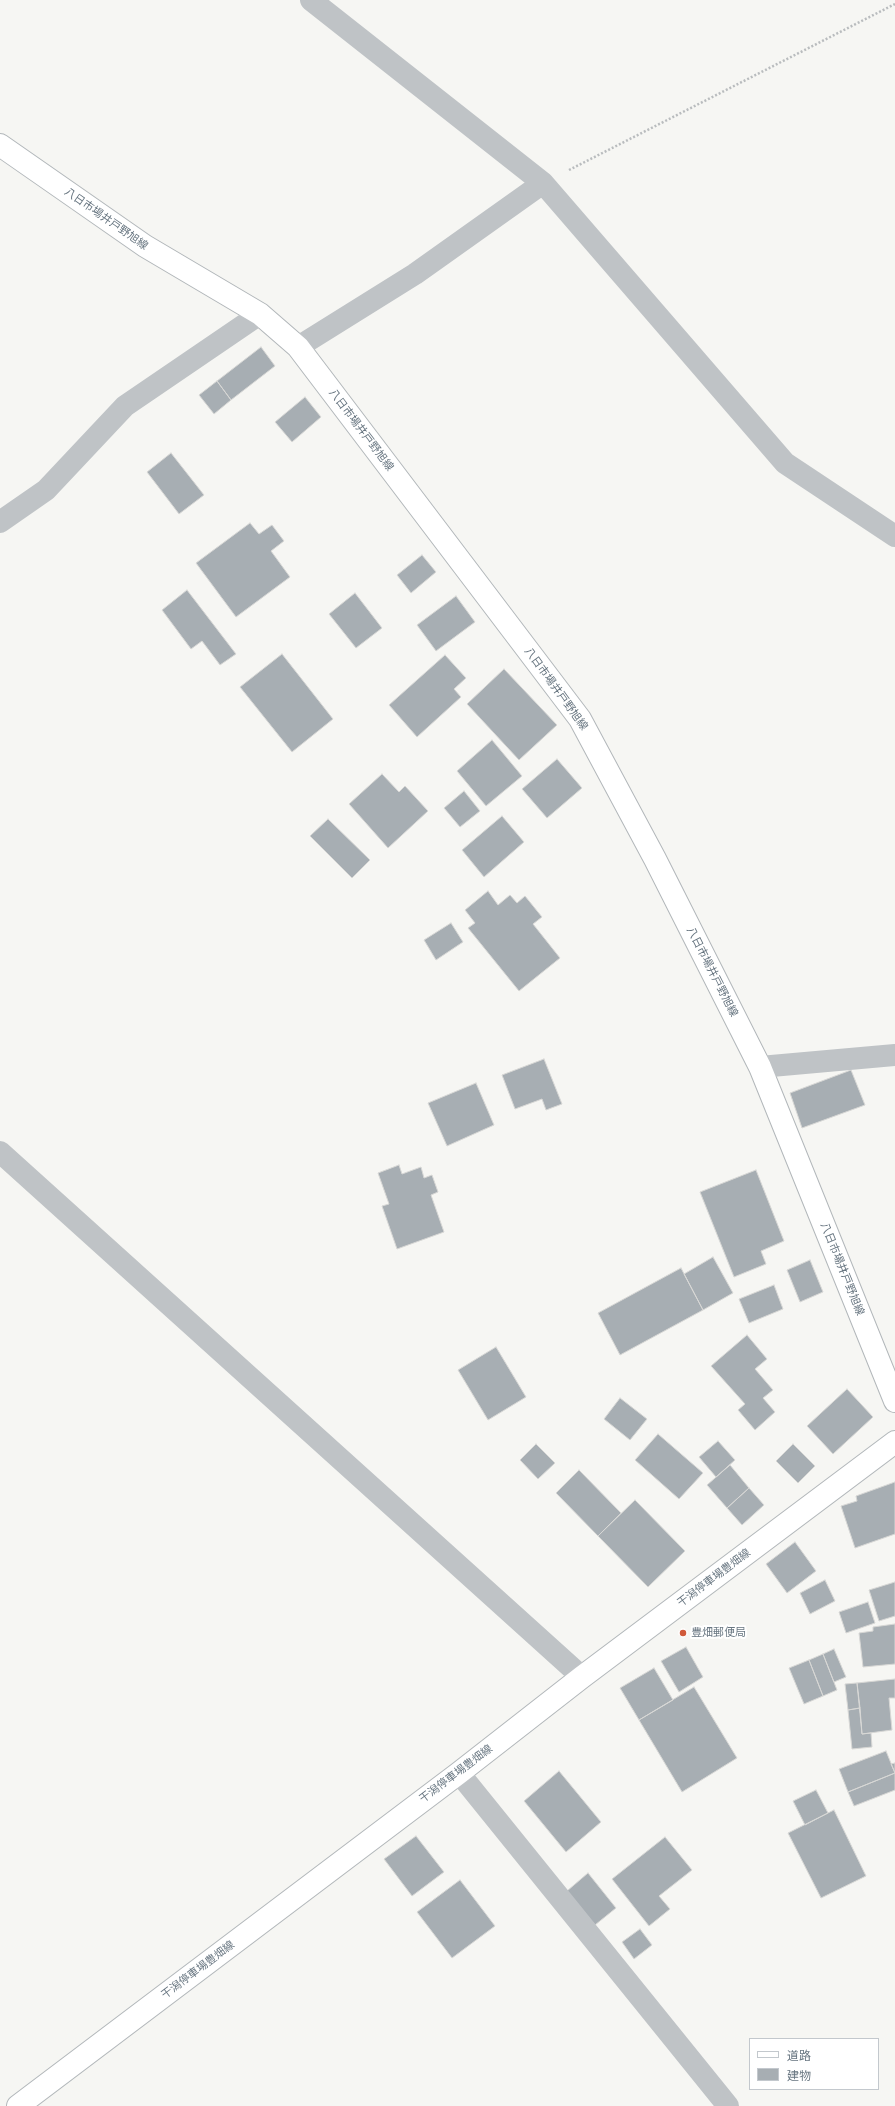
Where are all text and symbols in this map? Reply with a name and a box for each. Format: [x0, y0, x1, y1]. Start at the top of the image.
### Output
street label: 八日市場井戸野旭線 [62, 185, 150, 253]
street label: 八日市場井戸野旭線 [326, 386, 396, 474]
street label: 八日市場井戸野旭線 [522, 645, 590, 733]
street label: 八日市場井戸野旭線 [684, 925, 740, 1019]
street label: 八日市場井戸野旭線 [817, 1221, 867, 1317]
street label: 干潟停車場豊畑線 [675, 1546, 753, 1610]
place label: 豊畑郵便局 [691, 1626, 746, 1640]
marker: 豊畑郵便局 [678, 1628, 688, 1638]
street label: 干潟停車場豊畑線 [417, 1742, 495, 1806]
street label: 干潟停車場豊畑線 [159, 1938, 237, 2002]
legend [749, 2038, 879, 2090]
text: 道路 [787, 2048, 811, 2063]
text: 建物 [787, 2068, 811, 2083]

